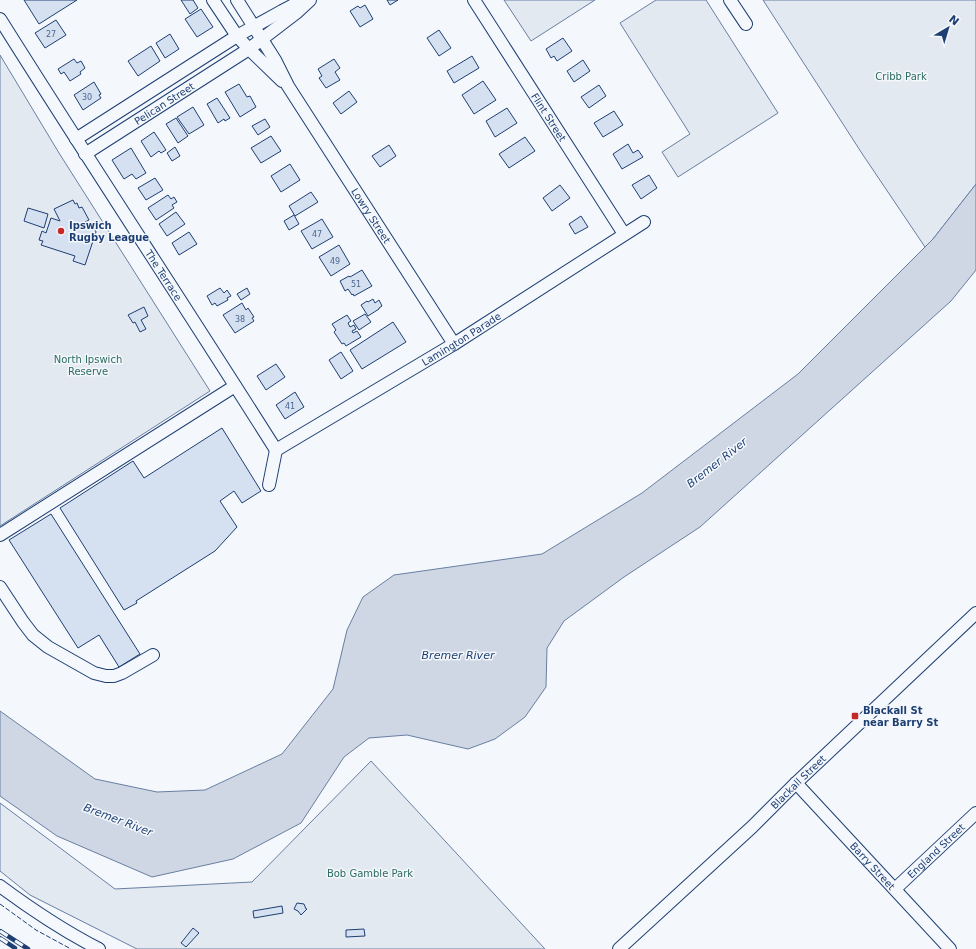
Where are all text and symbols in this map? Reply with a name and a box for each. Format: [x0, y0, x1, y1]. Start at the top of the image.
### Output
north arrow [928, 8, 968, 48]
text: N [946, 13, 961, 28]
house number: 27 [46, 30, 56, 39]
park label: Cribb Park [875, 71, 927, 82]
street label: Pelican Street [132, 80, 196, 127]
street label: Flint Street [529, 91, 569, 143]
house number: 30 [82, 93, 92, 102]
street label: Lowry Street [350, 186, 393, 245]
place label: Ipswich Rugby League [69, 220, 149, 243]
marker: Ipswich Rugby League [56, 226, 66, 236]
house number: 47 [312, 230, 322, 239]
street label: The Terrace [143, 247, 184, 302]
house number: 49 [330, 257, 340, 266]
house number: 51 [351, 280, 361, 289]
street label: Lamington Parade [420, 310, 503, 368]
house number: 38 [235, 315, 245, 324]
park label: North Ipswich Reserve [54, 354, 122, 377]
house number: 41 [285, 402, 295, 411]
water label: Bremer River [684, 435, 751, 491]
water label: Bremer River [422, 649, 496, 662]
place label: Blackall St near Barry St [863, 705, 938, 728]
marker: Blackall St near Barry St [850, 711, 860, 721]
street label: Blackall Street [768, 753, 828, 811]
water label: Bremer River [82, 801, 156, 840]
street label: England Street [905, 821, 967, 880]
street label: Barry Street [848, 840, 898, 892]
park label: Bob Gamble Park [327, 868, 413, 879]

